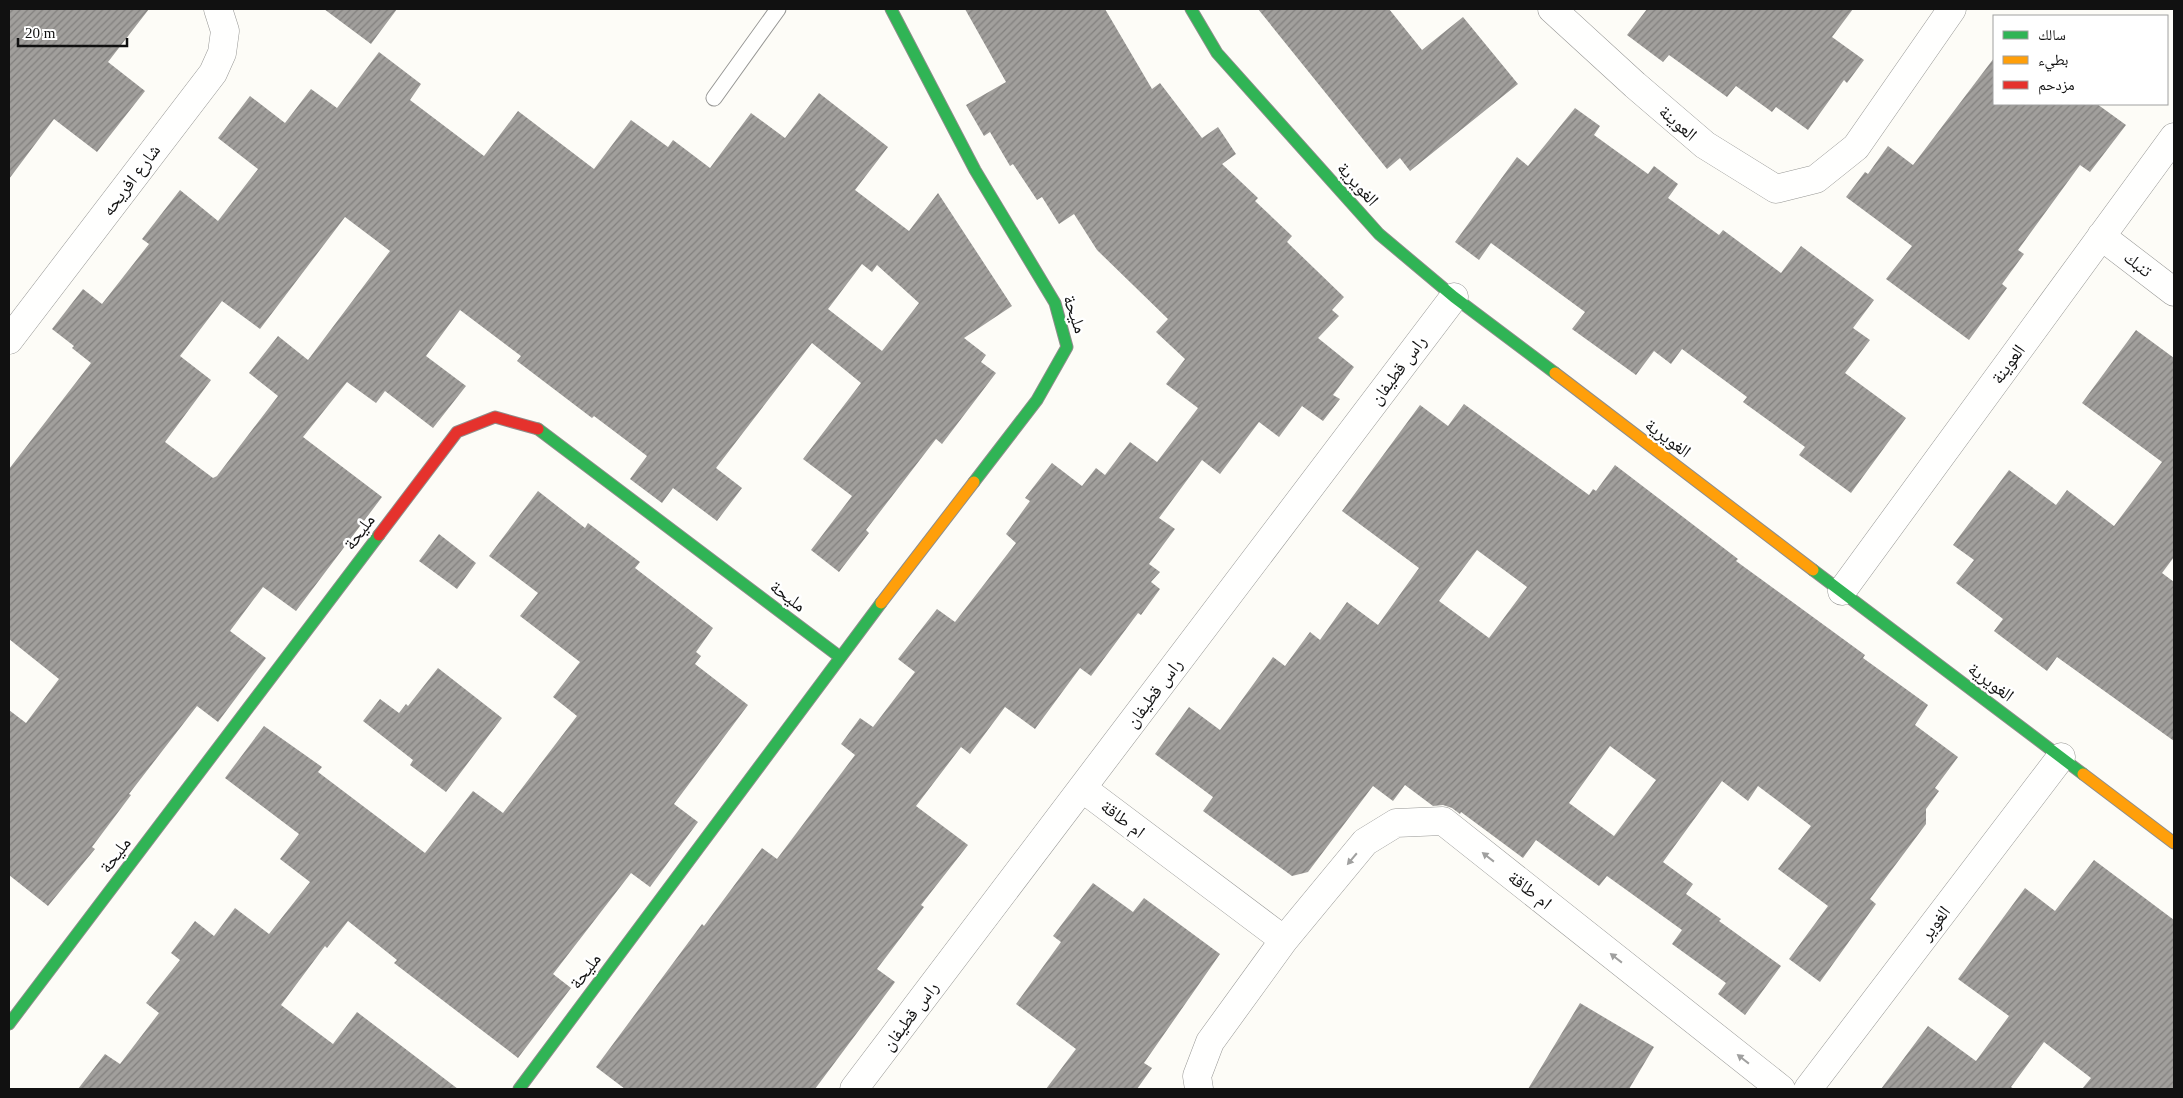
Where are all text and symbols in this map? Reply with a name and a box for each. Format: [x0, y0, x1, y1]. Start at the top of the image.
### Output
scale bar [18, 15, 126, 47]
legend [1993, 15, 2168, 105]
text: 20 m [25, 25, 56, 41]
text: سالك [2038, 27, 2066, 43]
text: بطيء [2038, 52, 2068, 72]
text: مزدحم [2038, 77, 2075, 95]
street label: العوينة [1655, 101, 1701, 145]
street label: شارع افريحه [98, 140, 165, 220]
street label: الغويرية [1333, 158, 1383, 210]
street label: تنبك [2120, 247, 2156, 282]
street label: مليحة [1059, 292, 1091, 336]
street label: راس قطيفان [1366, 331, 1431, 409]
street label: العوينة [1987, 341, 2029, 388]
street label: الغويرية [1641, 414, 1695, 462]
street label: مليحة [339, 510, 379, 554]
street label: مليحة [766, 576, 810, 616]
street label: راس قطيفان [1122, 654, 1187, 732]
street label: الغويرية [1964, 658, 2018, 706]
street label: ام طاقة [1096, 796, 1149, 844]
street label: مليحة [95, 833, 135, 877]
one-way arrow [1346, 852, 1357, 865]
one-way arrow [1482, 852, 1495, 863]
street label: ام طاقة [1503, 867, 1556, 915]
street label: الغوير [1915, 902, 1954, 945]
street label: مليحة [565, 949, 605, 993]
one-way arrow [1609, 953, 1622, 964]
street label: راس قطيفان [878, 977, 943, 1055]
one-way arrow [1736, 1054, 1750, 1064]

